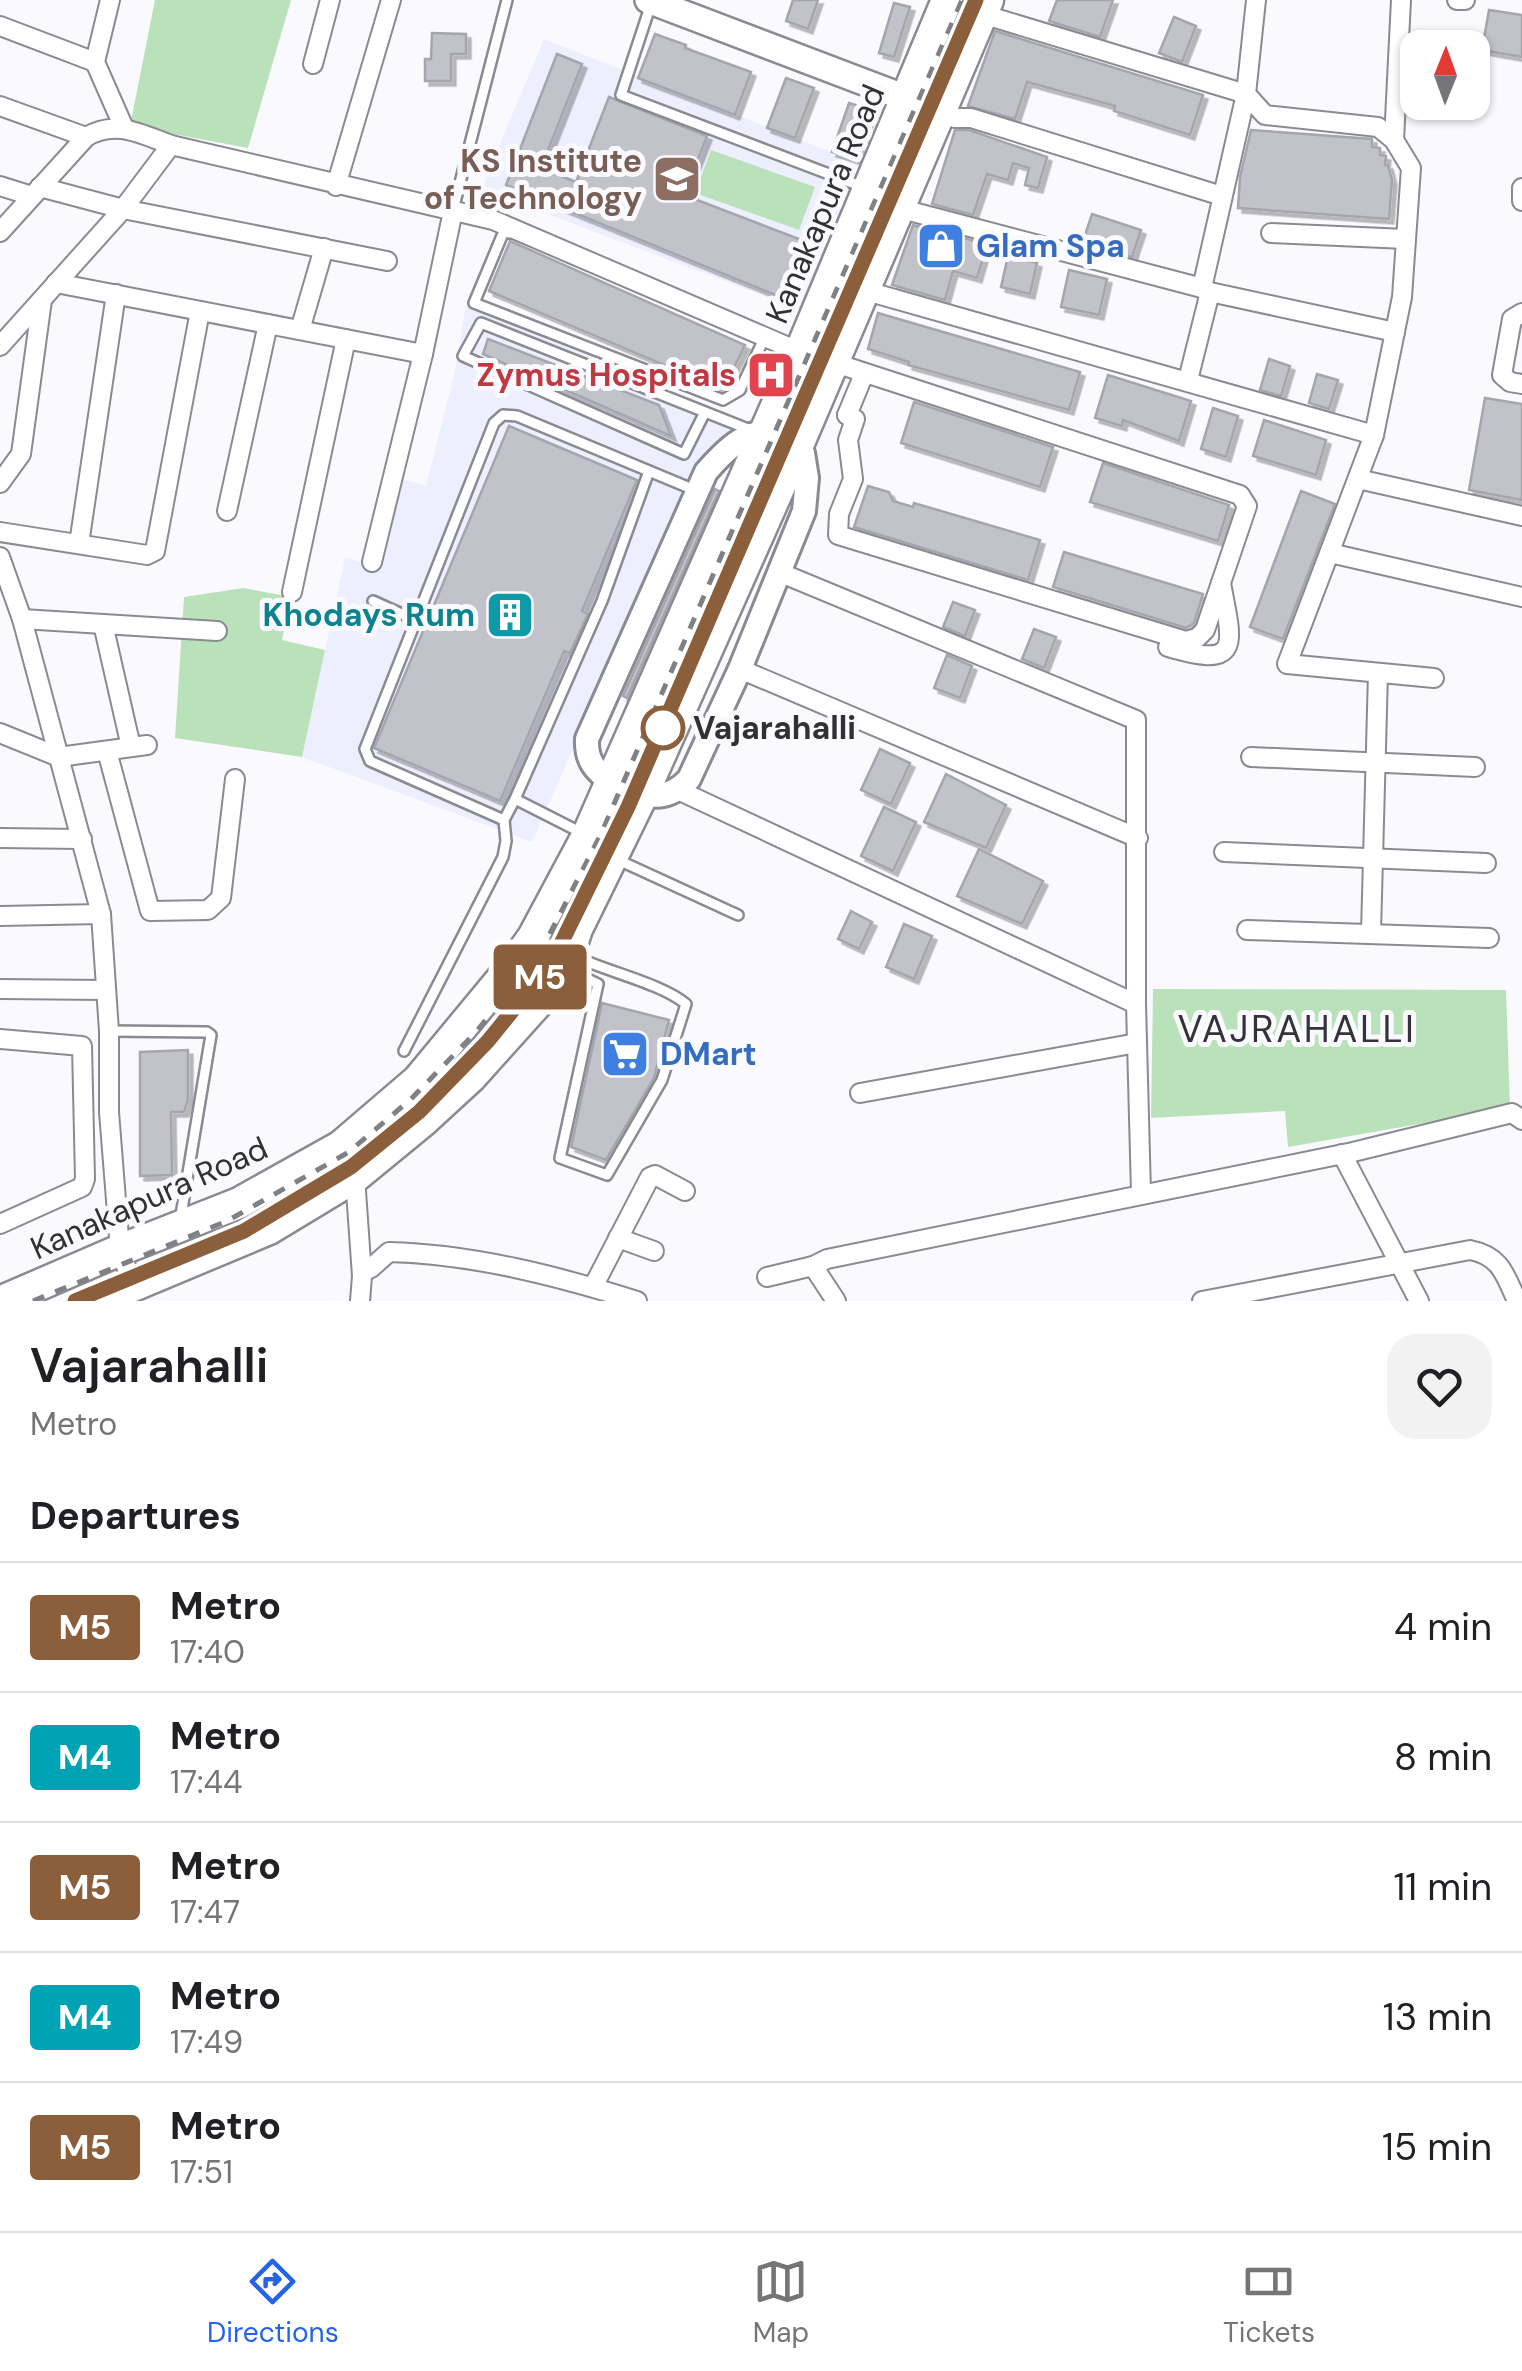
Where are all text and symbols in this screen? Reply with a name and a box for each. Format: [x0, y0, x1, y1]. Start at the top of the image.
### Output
north arrow [1400, 30, 1490, 120]
map controls [1400, 30, 1490, 120]
street label: Kanakapura Road [756, 78, 894, 330]
place label: KS Institute of Technology [424, 140, 642, 219]
school or university icon: KS Institute of Technology [651, 153, 703, 205]
shop icon: Glam Spa [915, 220, 967, 272]
place label: Glam Spa [976, 225, 1125, 267]
hospital icon: Zymus Hospitals [745, 349, 797, 401]
place label: Zymus Hospitals [477, 354, 736, 396]
building icon: Khodays Rum [484, 589, 536, 641]
place label: Khodays Rum [263, 594, 475, 636]
marker: Vajarahalli [642, 707, 684, 749]
place label: Vajarahalli [693, 707, 856, 749]
line badge: M5 [495, 944, 585, 1010]
text: M5 [514, 954, 566, 1000]
district label: VAJRAHALLI [1178, 1004, 1416, 1054]
supermarket icon: DMart [599, 1028, 651, 1080]
place label: DMart [660, 1033, 757, 1075]
street label: Kanakapura Road [24, 1127, 274, 1269]
text: Vajarahalli [30, 1334, 268, 1397]
button: heart [1387, 1334, 1492, 1439]
text: Metro [30, 1403, 117, 1445]
text: Departures [30, 1491, 241, 1541]
text: Metro [170, 1581, 281, 1631]
text: 4 min [1394, 1602, 1492, 1652]
text: M5 [59, 1604, 111, 1650]
text: 17:40 [170, 1631, 245, 1673]
text: Metro [170, 1711, 281, 1761]
text: 8 min [1394, 1732, 1492, 1782]
text: M4 [58, 1734, 112, 1780]
text: 17:44 [170, 1761, 242, 1803]
text: Metro [170, 1841, 281, 1891]
text: 11 min [1393, 1862, 1492, 1912]
text: M5 [59, 1864, 111, 1910]
text: 17:47 [170, 1891, 240, 1933]
text: Metro [170, 1971, 281, 2021]
text: 13 min [1383, 1992, 1492, 2042]
text: M4 [58, 1994, 112, 2040]
text: 17:49 [170, 2021, 243, 2063]
text: Metro [170, 2101, 281, 2151]
text: 15 min [1382, 2122, 1492, 2172]
text: M5 [59, 2124, 111, 2170]
text: 17:51 [170, 2151, 233, 2193]
tab: Directions [207, 2254, 339, 2351]
tab: Map [753, 2254, 809, 2351]
tab: Tickets [1223, 2254, 1315, 2351]

